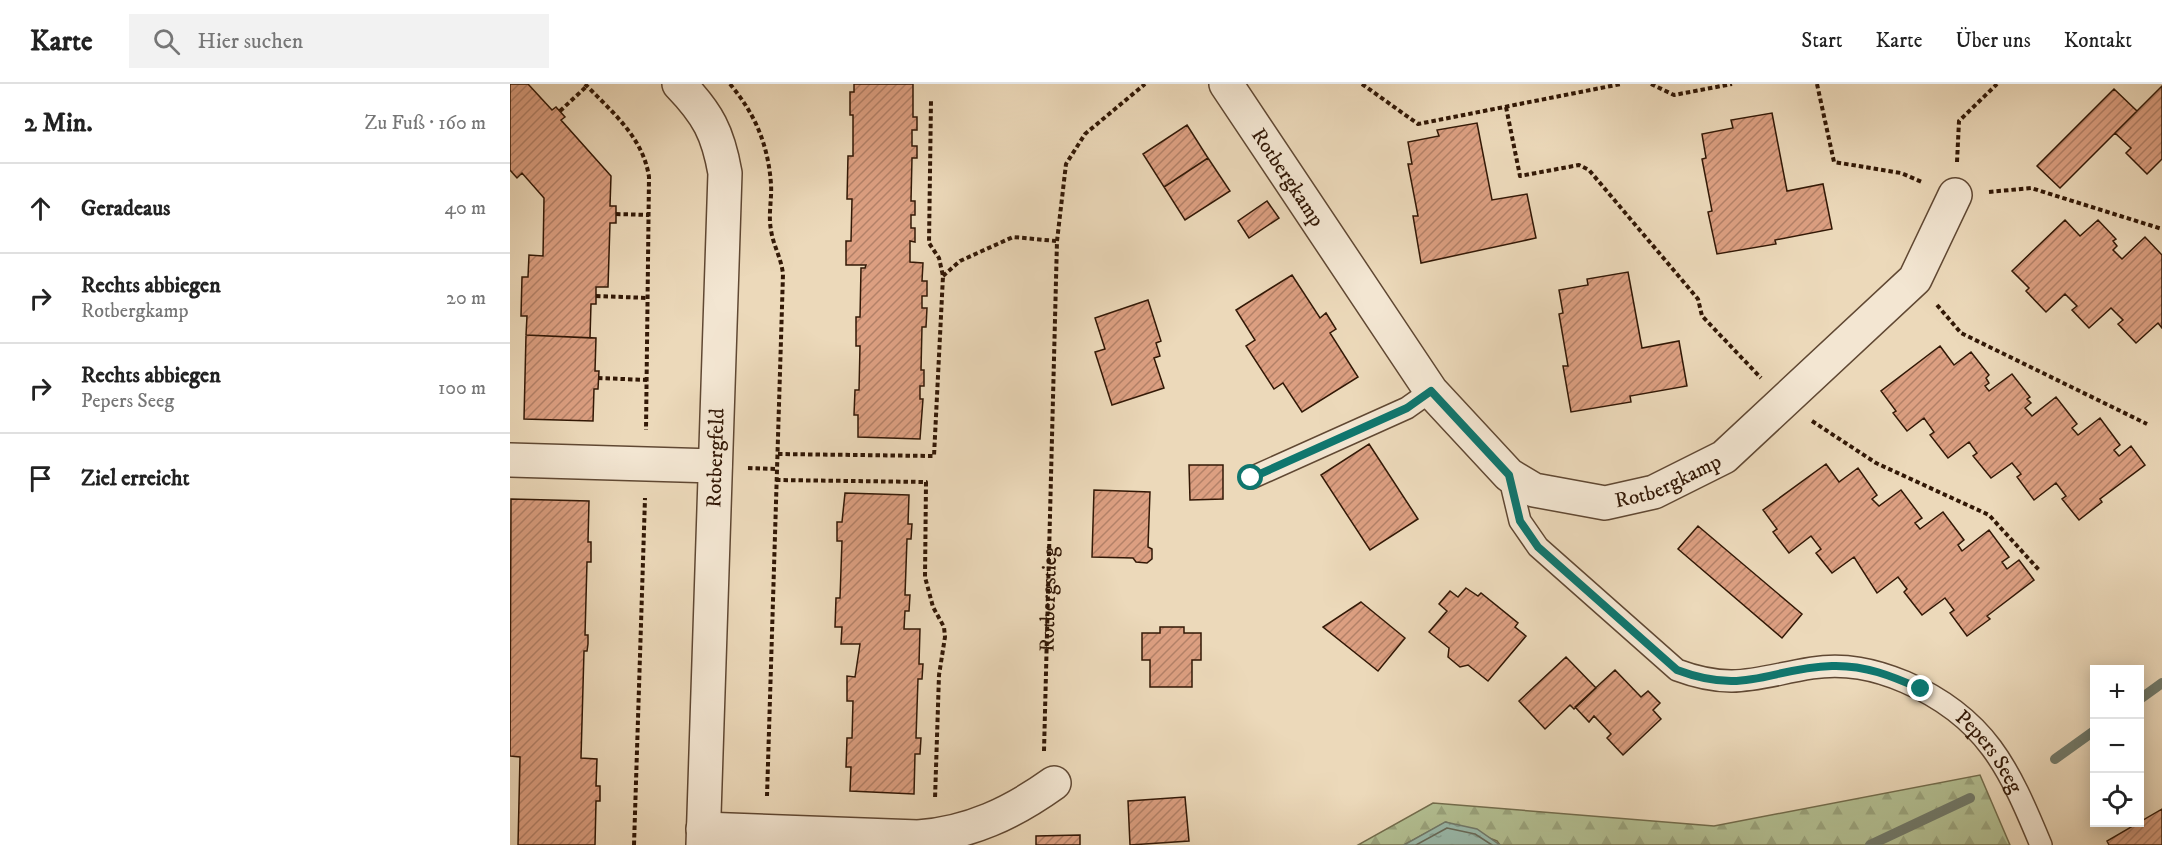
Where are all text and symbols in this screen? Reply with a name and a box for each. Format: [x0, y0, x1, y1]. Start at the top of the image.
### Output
search box [129, 14, 549, 68]
text: Karte [30, 24, 93, 59]
icon: search [150, 25, 183, 58]
text: Hier suchen [198, 28, 303, 55]
text: Start [1801, 28, 1843, 54]
text: Karte [1876, 28, 1922, 54]
text: Über uns [1955, 28, 2031, 54]
text: Kontakt [2064, 28, 2132, 54]
text: 2 Min. [24, 107, 93, 140]
text: Zu Fuß · 160 m [365, 111, 486, 136]
street label: Rotbergkamp [1245, 123, 1330, 232]
icon: ahead [24, 192, 57, 225]
text: Geradeaus [81, 195, 170, 222]
text: 40 m [444, 196, 486, 221]
text: Rechts abbiegen [81, 272, 221, 299]
icon: right [24, 282, 57, 315]
text: 20 m [446, 286, 486, 311]
text: Rotbergkamp [81, 299, 189, 324]
text: Rechts abbiegen [81, 362, 221, 389]
icon: right [24, 372, 57, 405]
text: 100 m [438, 376, 486, 401]
text: Pepers Seeg [81, 389, 174, 414]
street label: Rotbergfeld [701, 407, 731, 508]
street label: Rotbergkamp [1612, 449, 1726, 514]
icon: arrive [24, 462, 57, 495]
route start [1237, 464, 1263, 490]
text: Ziel erreicht [81, 465, 189, 492]
street label: Rotbergstieg [1035, 545, 1063, 652]
map controls [2090, 665, 2144, 827]
button: + [2090, 665, 2144, 719]
route end [1907, 675, 1933, 701]
street label: Pepers Seeg [1950, 705, 2028, 798]
button: − [2090, 719, 2144, 773]
button: locate [2090, 773, 2144, 827]

